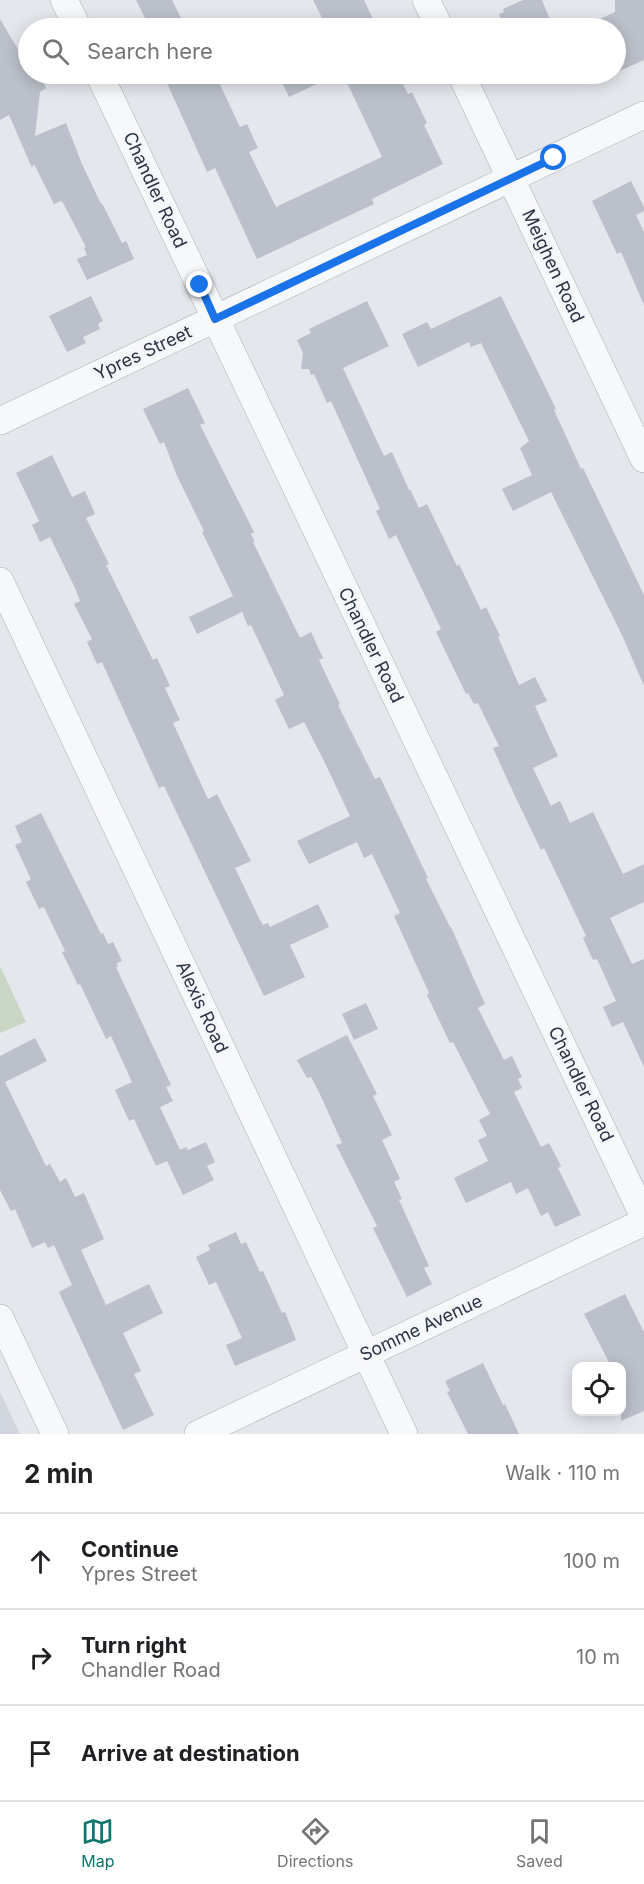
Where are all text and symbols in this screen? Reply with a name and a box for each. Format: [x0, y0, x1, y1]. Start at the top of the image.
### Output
search box [18, 18, 626, 84]
icon: search [39, 35, 72, 68]
text: Search here [87, 38, 213, 64]
street label: Chandler Road [119, 128, 192, 251]
route start [540, 144, 566, 170]
street label: Meighen Road [518, 206, 589, 326]
route end [186, 271, 212, 297]
street label: Ypres Street [91, 321, 195, 384]
street label: Chandler Road [334, 584, 408, 706]
street label: Alexis Road [172, 957, 233, 1056]
street label: Chandler Road [544, 1023, 618, 1145]
street label: Somme Avenue [356, 1290, 485, 1365]
map controls [572, 1362, 626, 1416]
button: locate [572, 1362, 626, 1416]
text: 2 min [24, 1458, 94, 1489]
text: Walk · 110 m [505, 1461, 620, 1485]
text: Continue [81, 1536, 179, 1562]
icon: ahead [24, 1545, 57, 1578]
text: 100 m [563, 1549, 620, 1573]
text: Ypres Street [81, 1562, 198, 1586]
text: Turn right [81, 1632, 187, 1658]
icon: right [24, 1641, 57, 1674]
text: 10 m [576, 1645, 620, 1669]
text: Chandler Road [81, 1658, 221, 1682]
icon: arrive [24, 1737, 57, 1770]
text: Arrive at destination [81, 1740, 300, 1766]
tab: Map [81, 1815, 115, 1871]
tab: Directions [277, 1815, 353, 1871]
tab: Saved [516, 1815, 563, 1871]

